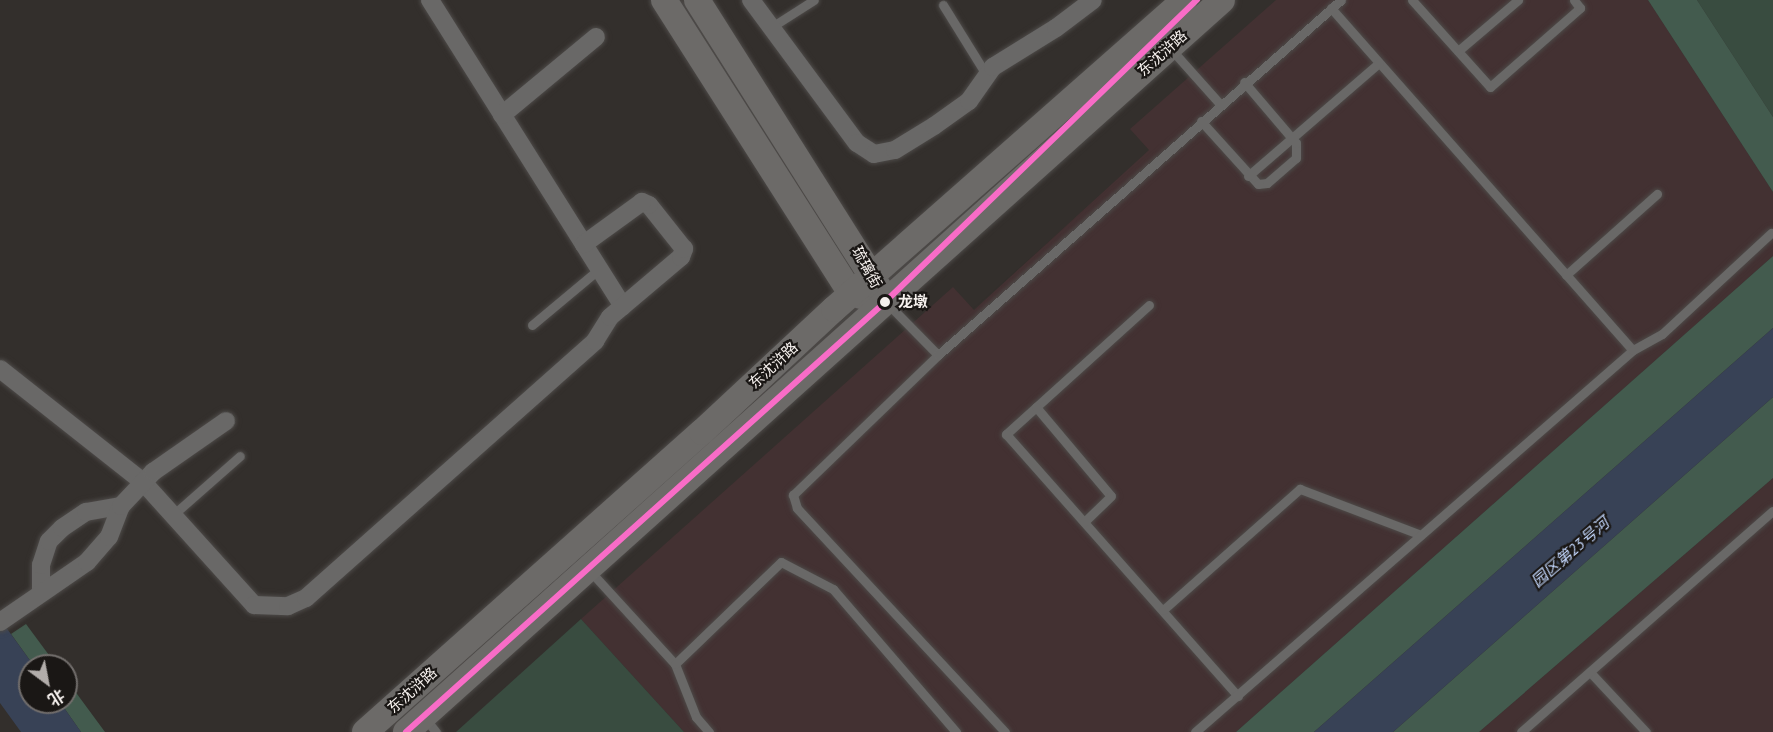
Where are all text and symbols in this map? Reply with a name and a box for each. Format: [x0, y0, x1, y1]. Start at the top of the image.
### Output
street label: 东沈浒路 [1134, 26, 1190, 80]
street label: 琉璃街 [848, 243, 886, 291]
marker: 龙墩 [876, 293, 894, 311]
place label: 龙墩 [898, 293, 928, 311]
street label: 东沈浒路 [745, 338, 801, 392]
water label: 园区第23号河 [1527, 513, 1613, 591]
north arrow [18, 654, 78, 714]
street label: 东沈浒路 [384, 663, 440, 717]
text: 北 [44, 685, 69, 710]

